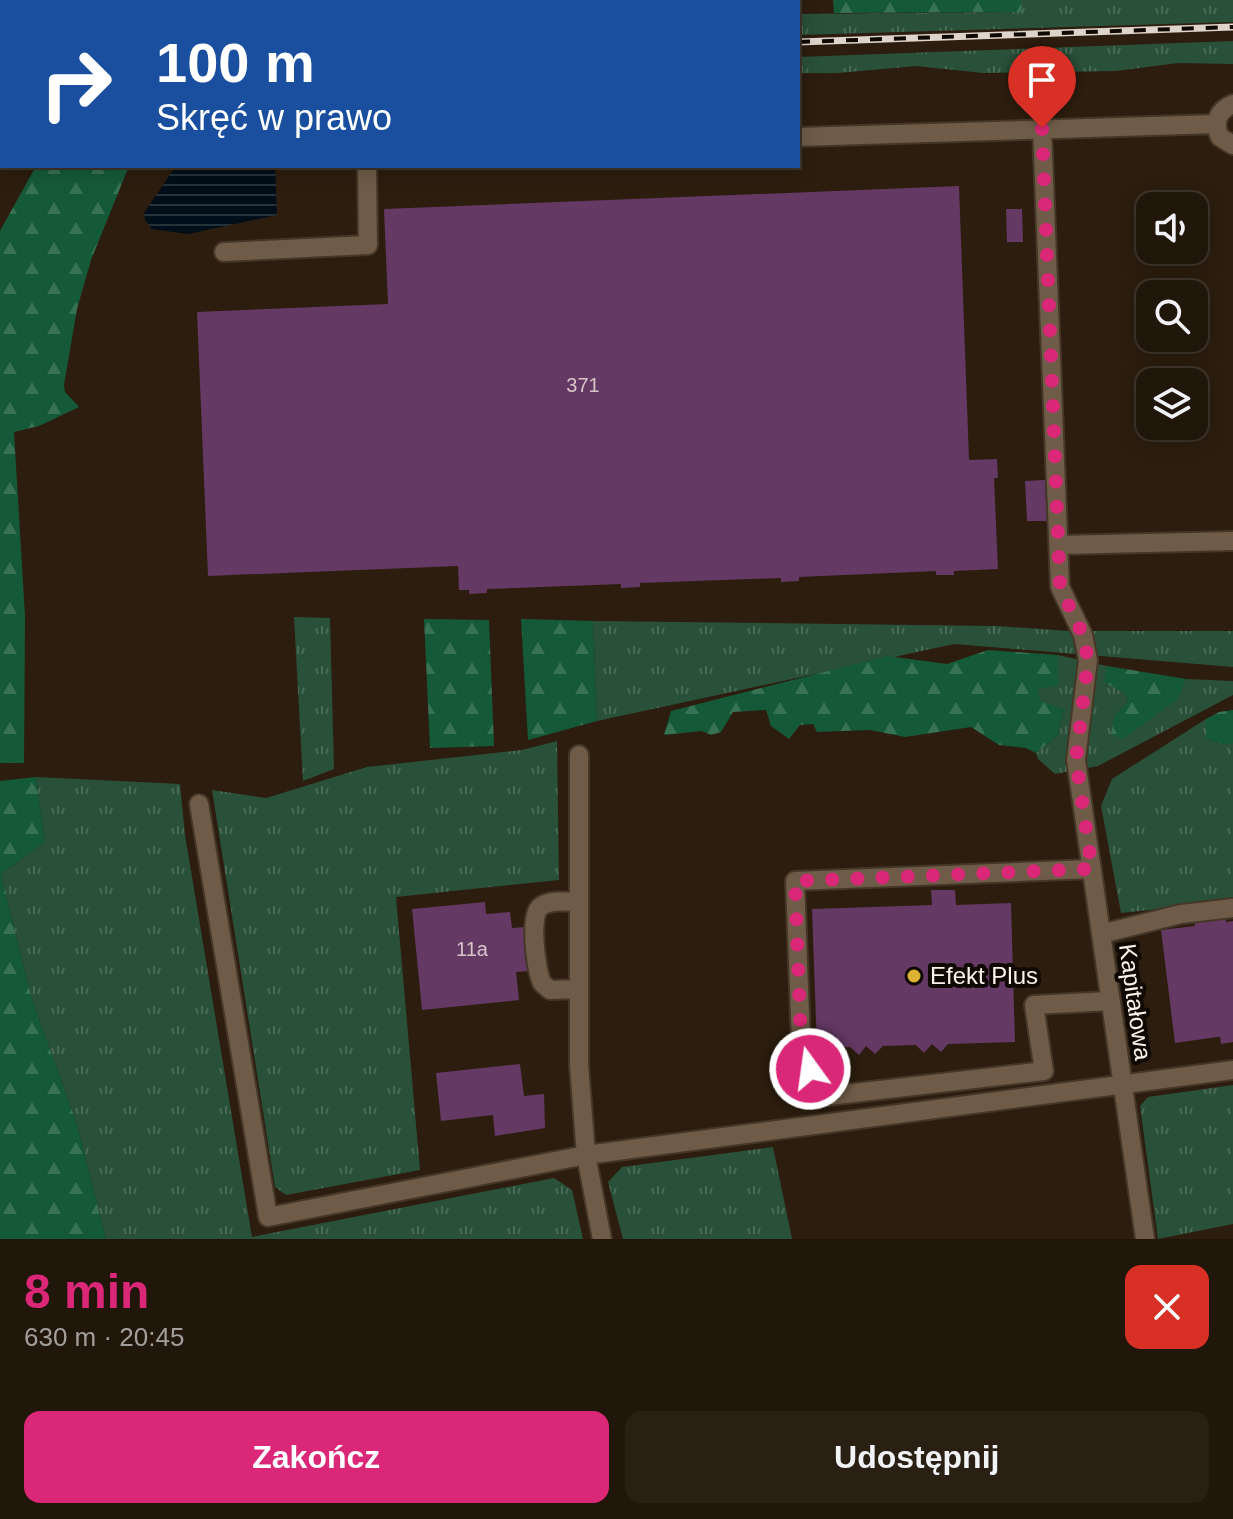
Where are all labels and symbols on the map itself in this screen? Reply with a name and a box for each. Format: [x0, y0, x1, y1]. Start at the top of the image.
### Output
pin [1008, 46, 1076, 128]
house number: 371 [566, 374, 600, 396]
house number: 11a [456, 938, 489, 960]
street label: Kapitałowa [1114, 942, 1157, 1063]
place label: Efekt Plus [930, 962, 1038, 989]
marker: Efekt Plus [905, 967, 923, 985]
position arrow [768, 1027, 852, 1111]

